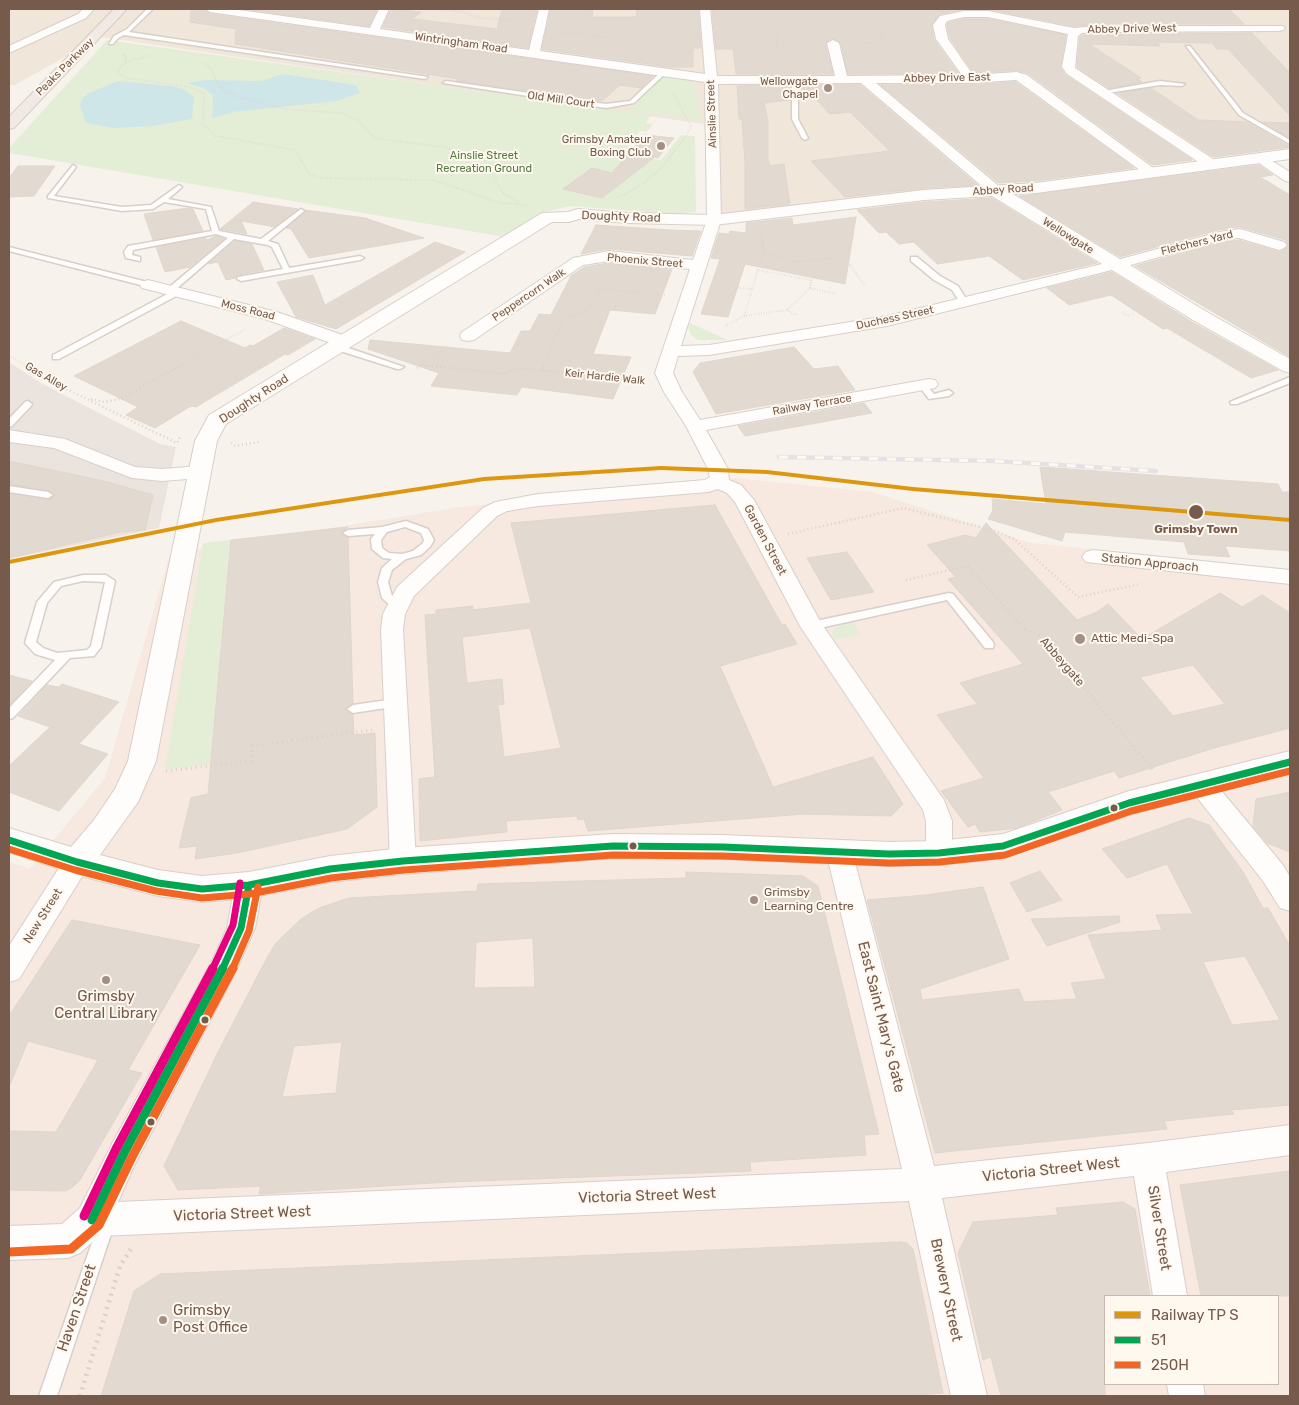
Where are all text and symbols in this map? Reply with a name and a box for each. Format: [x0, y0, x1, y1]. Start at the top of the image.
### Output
street label: Abbey Drive West [1087, 22, 1177, 36]
street label: Wintringham Road [414, 30, 508, 56]
street label: Peaks Parkway [33, 35, 97, 99]
street label: Abbey Drive East [903, 71, 991, 85]
place label: Wellowgate Chapel [760, 75, 818, 101]
street label: Ainslie Street [704, 80, 720, 148]
marker: Wellowgate Chapel [822, 82, 834, 94]
street label: Old Mill Court [527, 89, 595, 111]
place label: Grimsby Amateur Boxing Club [562, 133, 651, 159]
marker: Grimsby Amateur Boxing Club [655, 140, 667, 152]
park label: Ainslie Street Recreation Ground [436, 149, 532, 175]
street label: Abbey Road [972, 181, 1034, 199]
street label: Doughty Road [581, 208, 661, 226]
street label: Wellowgate [1040, 215, 1096, 257]
street label: Fletchers Yard [1160, 228, 1234, 258]
street label: Phoenix Street [607, 251, 683, 271]
street label: Peppercorn Walk [490, 266, 568, 324]
street label: Moss Road [220, 297, 276, 323]
street label: Duchess Street [855, 303, 935, 333]
street label: Gas Alley [23, 360, 69, 394]
street label: Keir Hardie Walk [564, 366, 646, 388]
street label: Doughty Road [217, 371, 291, 427]
street label: Railway Terrace [771, 392, 853, 418]
street label: Garden Street [740, 502, 790, 578]
marker: Grimsby Town [1187, 503, 1205, 521]
place label: Grimsby Town [1154, 523, 1238, 537]
street label: Station Approach [1101, 551, 1199, 575]
marker: Attic Medi-Spa [1073, 632, 1087, 646]
place label: Attic Medi-Spa [1091, 632, 1174, 646]
street label: Abbeygate [1037, 634, 1087, 690]
unlabelled marker [1109, 803, 1119, 813]
unlabelled marker [628, 841, 638, 851]
street label: New Street [20, 886, 66, 946]
place label: Grimsby Learning Centre [764, 886, 854, 914]
marker: Grimsby Learning Centre [748, 894, 760, 906]
street label: East Saint Mary's Gate [853, 939, 909, 1095]
marker: Grimsby Central Library [100, 974, 112, 986]
place label: Grimsby Central Library [54, 988, 158, 1023]
unlabelled marker [200, 1015, 210, 1025]
unlabelled marker [146, 1117, 156, 1127]
street label: Victoria Street West [981, 1154, 1121, 1186]
street label: Silver Street [1143, 1184, 1175, 1272]
street label: Victoria Street West [578, 1185, 716, 1207]
street label: Victoria Street West [173, 1203, 311, 1225]
street label: Brewery Street [926, 1237, 966, 1343]
street label: Haven Street [54, 1262, 100, 1354]
legend [1104, 1295, 1279, 1385]
place label: Grimsby Post Office [173, 1302, 248, 1337]
text: Railway TP S [1151, 1306, 1238, 1324]
marker: Grimsby Post Office [157, 1314, 169, 1326]
text: 51 [1151, 1331, 1166, 1349]
text: 250H [1151, 1356, 1189, 1374]

